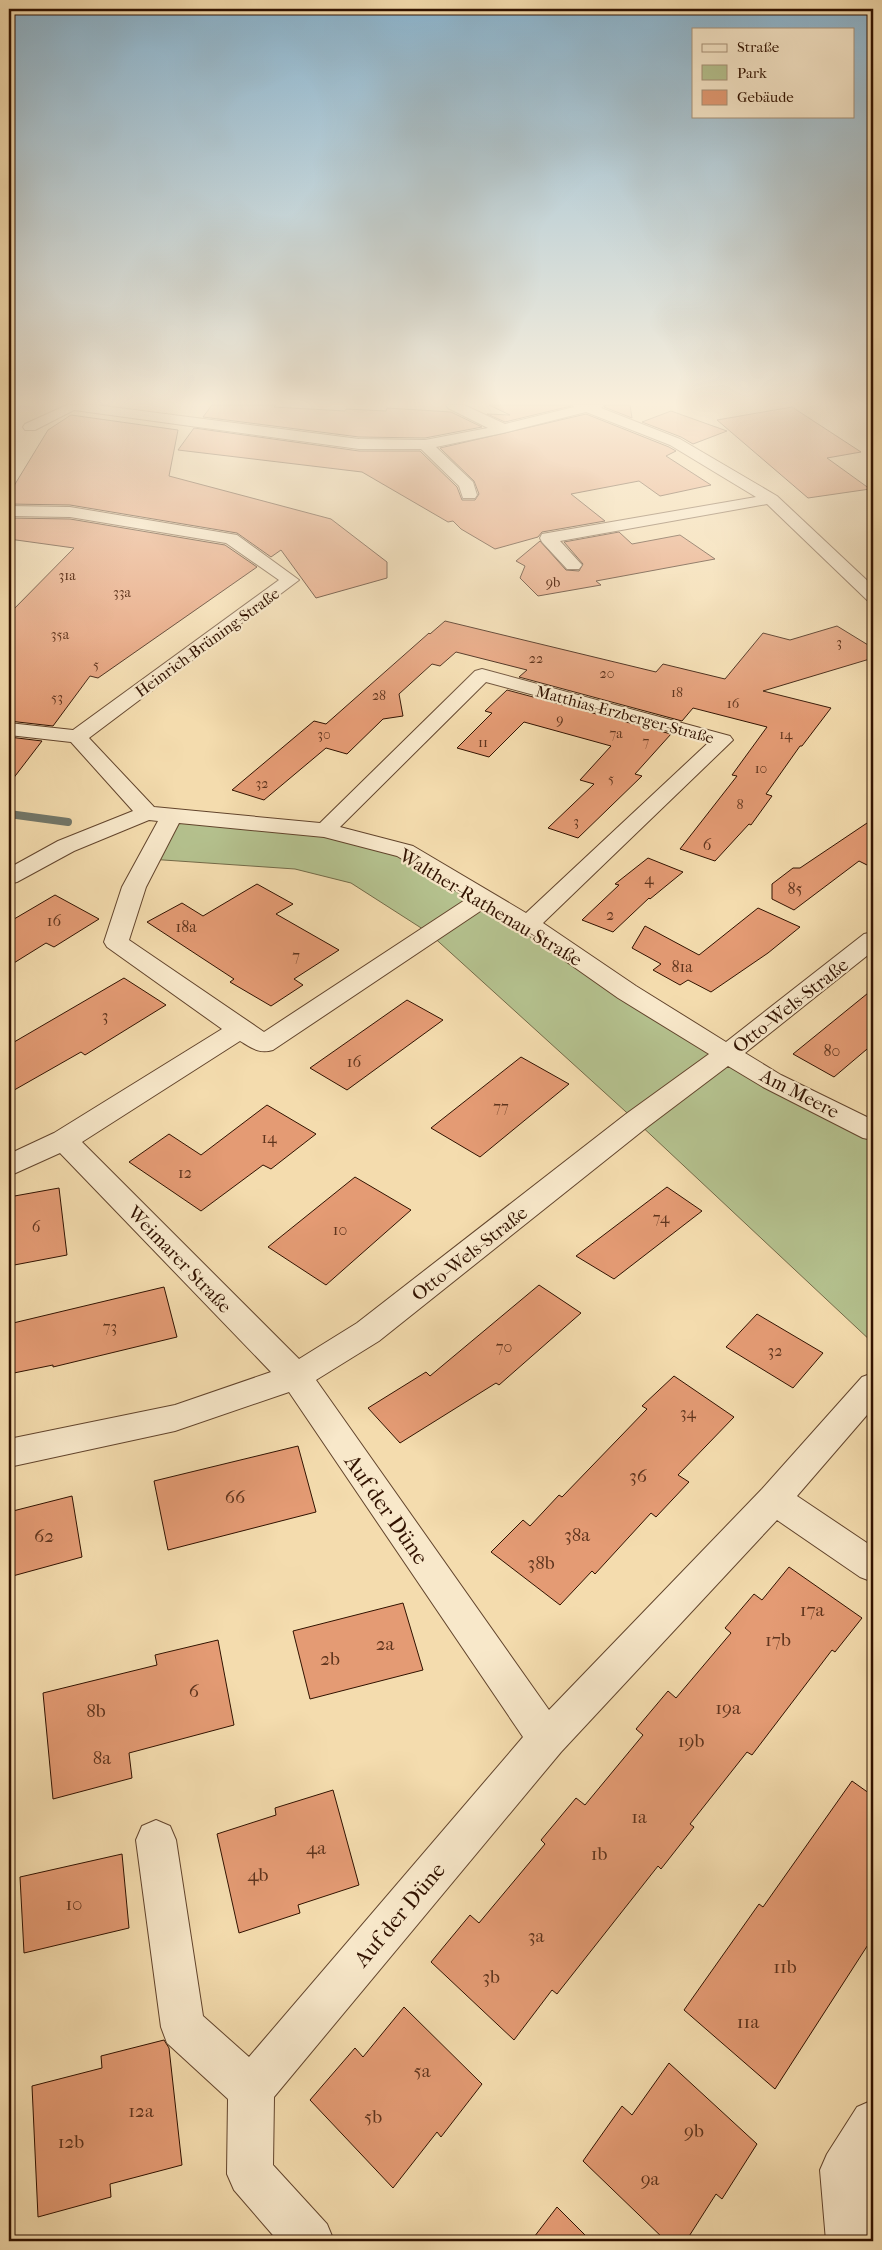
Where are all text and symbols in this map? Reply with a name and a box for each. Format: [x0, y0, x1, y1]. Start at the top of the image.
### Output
legend [692, 28, 854, 118]
text: Straße [737, 38, 780, 56]
text: Park [737, 64, 767, 82]
text: Gebäude [737, 88, 794, 106]
house number: 31a [58, 567, 76, 584]
house number: 9b [546, 574, 560, 591]
house number: 33a [113, 584, 132, 601]
street label: Heinrich-Brüning-Straße [132, 584, 283, 701]
house number: 35a [51, 626, 70, 643]
house number: 3 [836, 634, 842, 651]
house number: 22 [529, 650, 543, 667]
house number: 5 [93, 656, 99, 673]
house number: 20 [600, 665, 614, 682]
street label: Matthias-Erzberger-Straße [534, 682, 716, 747]
house number: 18 [671, 684, 683, 701]
house number: 28 [372, 687, 386, 704]
house number: 53 [51, 689, 63, 706]
house number: 16 [727, 695, 740, 712]
house number: 9 [556, 711, 564, 728]
house number: 7a [609, 725, 623, 742]
house number: 30 [317, 726, 331, 743]
house number: 14 [779, 726, 793, 743]
house number: 7 [643, 733, 650, 750]
house number: 11 [478, 734, 488, 751]
house number: 10 [755, 760, 767, 777]
house number: 5 [608, 770, 614, 787]
house number: 32 [256, 775, 268, 792]
house number: 8 [736, 796, 744, 813]
house number: 3 [573, 813, 579, 830]
house number: 6 [703, 835, 712, 854]
street label: Walther-Rathenau-Straße [394, 844, 586, 971]
house number: 4 [644, 869, 654, 888]
house number: 85 [788, 879, 803, 898]
house number: 2 [606, 905, 614, 924]
house number: 16 [47, 911, 61, 930]
house number: 18a [175, 917, 197, 936]
house number: 7 [292, 946, 300, 965]
street label: Otto-Wels-Straße [729, 954, 853, 1058]
house number: 81a [671, 957, 693, 976]
house number: 3 [102, 1006, 108, 1025]
house number: 80 [824, 1041, 840, 1060]
house number: 16 [347, 1052, 361, 1071]
street label: Am Meere [756, 1064, 843, 1123]
house number: 77 [493, 1097, 509, 1116]
house number: 14 [261, 1128, 277, 1147]
house number: 12 [178, 1163, 192, 1182]
street label: Weimarer Straße [122, 1201, 236, 1318]
street label: Otto-Wels-Straße [408, 1202, 532, 1306]
house number: 74 [653, 1208, 670, 1227]
house number: 6 [32, 1217, 41, 1236]
house number: 10 [333, 1220, 347, 1239]
house number: 73 [103, 1317, 117, 1336]
house number: 70 [496, 1337, 512, 1356]
house number: 32 [768, 1341, 782, 1360]
house number: 34 [680, 1403, 697, 1422]
street label: Auf der Düne [338, 1449, 434, 1570]
house number: 36 [629, 1465, 648, 1487]
house number: 66 [225, 1486, 246, 1508]
house number: 38a [564, 1524, 590, 1546]
house number: 62 [34, 1525, 54, 1547]
house number: 38b [527, 1552, 555, 1574]
house number: 17a [800, 1599, 825, 1621]
house number: 17b [765, 1629, 791, 1651]
house number: 2a [376, 1633, 394, 1655]
house number: 2b [320, 1648, 340, 1670]
house number: 6 [189, 1680, 200, 1702]
house number: 19a [715, 1697, 741, 1719]
house number: 8b [86, 1700, 106, 1722]
house number: 19b [678, 1730, 704, 1752]
house number: 8a [93, 1747, 111, 1769]
house number: 1a [631, 1806, 647, 1828]
house number: 4a [306, 1837, 326, 1859]
house number: 1b [591, 1843, 607, 1865]
street label: Auf der Düne [348, 1857, 451, 1973]
house number: 4b [247, 1864, 269, 1886]
house number: 10 [65, 1893, 83, 1915]
house number: 3a [528, 1925, 544, 1947]
house number: 11b [773, 1956, 797, 1978]
house number: 3b [482, 1966, 500, 1988]
house number: 11a [737, 2011, 759, 2033]
house number: 5a [414, 2060, 431, 2082]
house number: 12a [128, 2100, 154, 2122]
house number: 5b [364, 2106, 382, 2128]
house number: 9b [684, 2120, 704, 2142]
house number: 12b [58, 2131, 84, 2153]
house number: 9a [641, 2168, 660, 2190]

